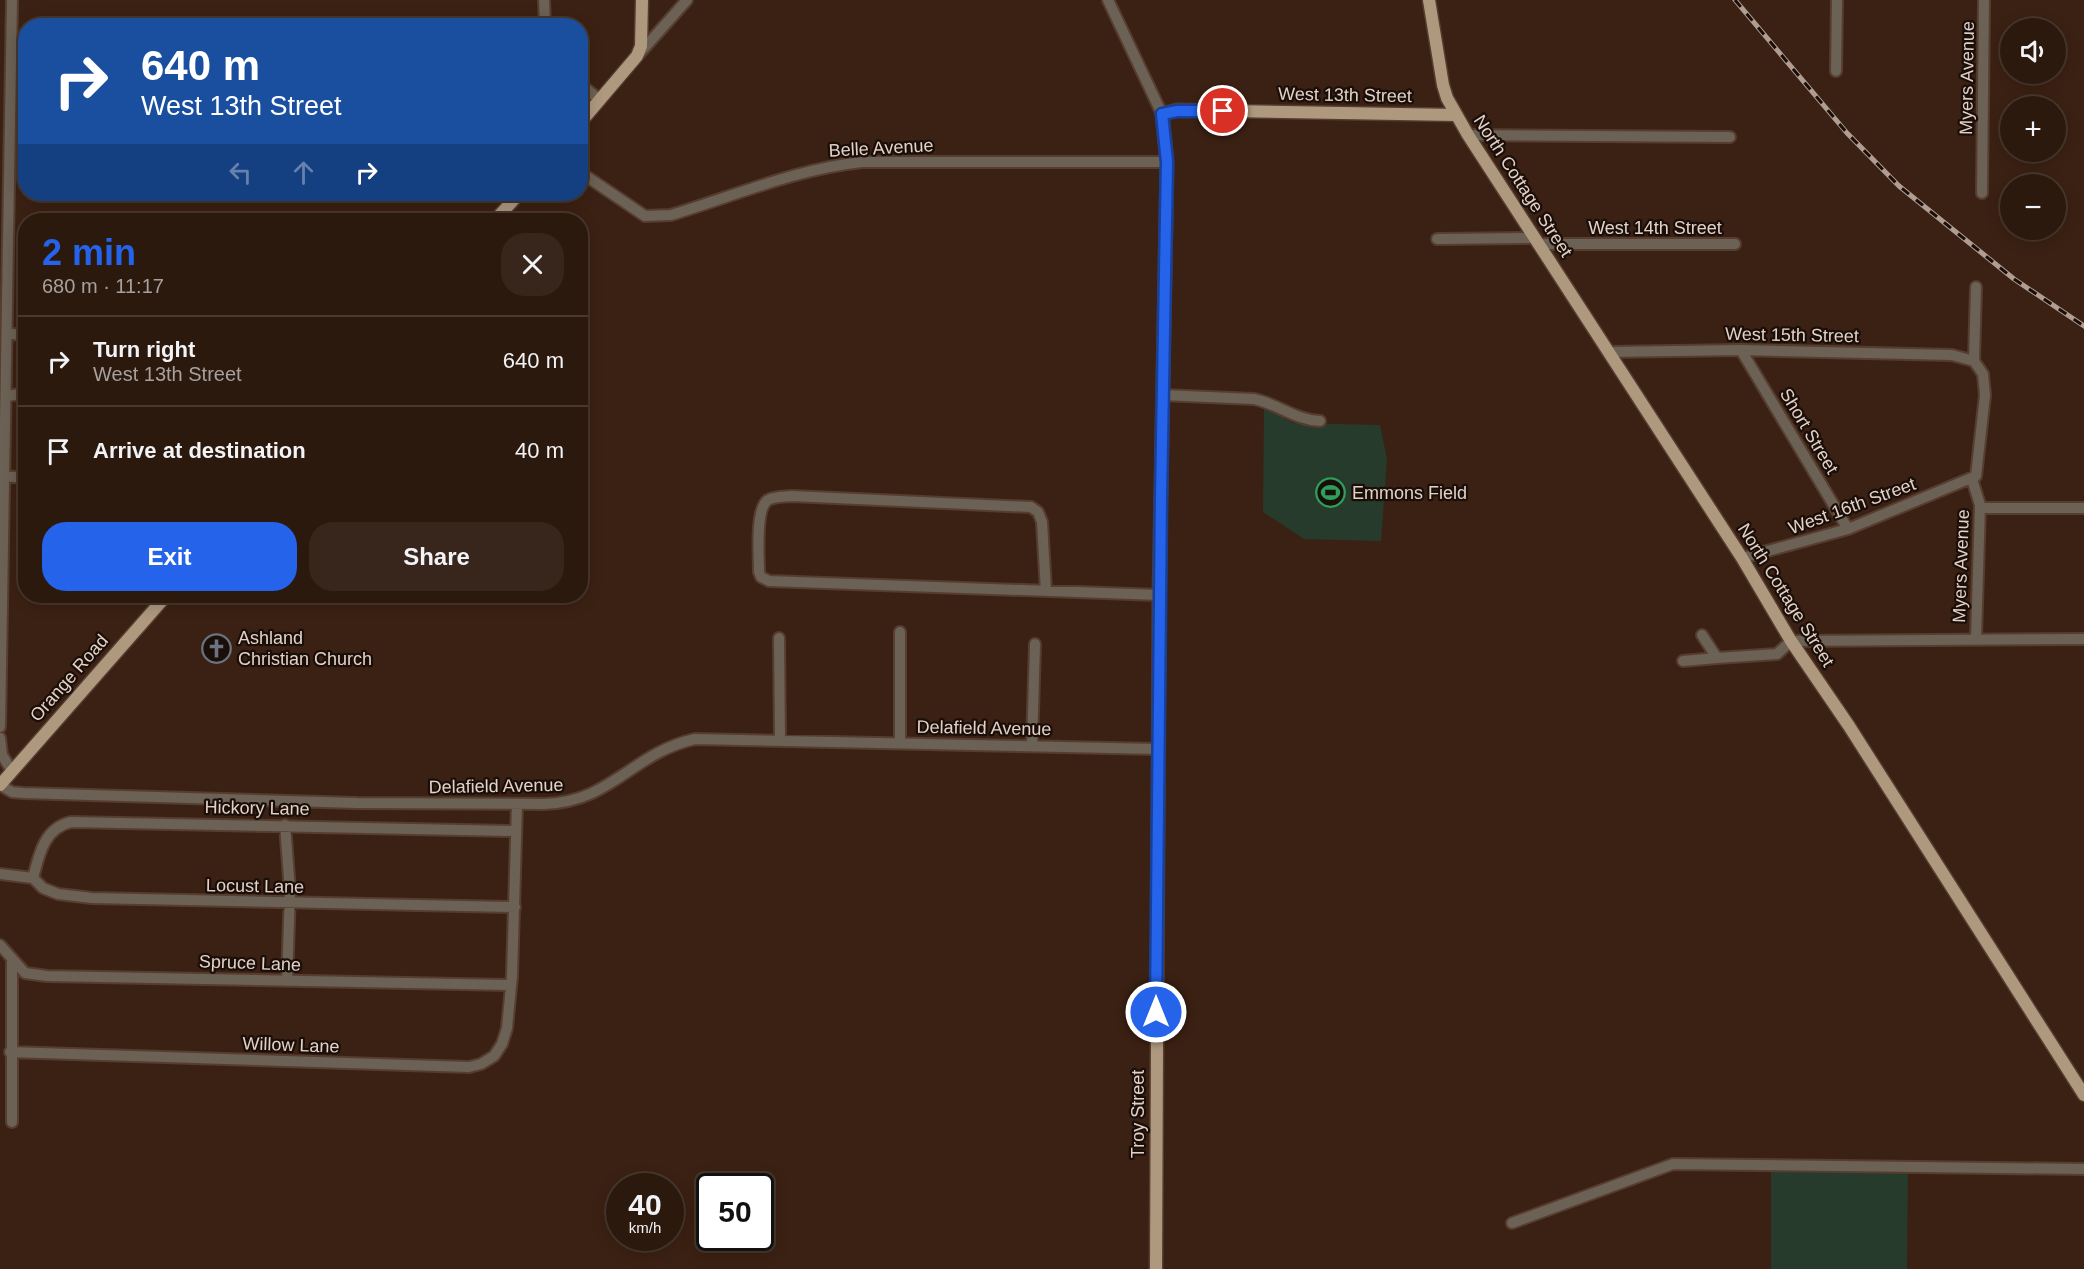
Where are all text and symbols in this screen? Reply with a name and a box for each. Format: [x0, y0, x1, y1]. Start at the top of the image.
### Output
map controls [2000, 18, 2066, 240]
button: sound [2000, 18, 2066, 84]
street label: Myers Avenue [1956, 21, 1978, 135]
icon: right [42, 42, 120, 120]
text: 640 m [141, 42, 260, 89]
street label: West 13th Street [1278, 84, 1412, 106]
pin [1197, 85, 1248, 136]
text: West 13th Street [141, 91, 342, 121]
icon: arrive [1206, 94, 1239, 127]
button: + [2000, 96, 2066, 162]
street label: North Cottage Street [1470, 111, 1576, 261]
street label: Belle Avenue [828, 135, 934, 161]
icon: left [224, 156, 257, 189]
icon: ahead [287, 156, 320, 189]
icon: right [350, 156, 383, 189]
button: − [2000, 174, 2066, 240]
street label: West 14th Street [1588, 218, 1722, 238]
text: 2 min [42, 232, 136, 273]
button: close [501, 233, 564, 296]
text: 680 m · 11:17 [42, 275, 164, 297]
street label: West 15th Street [1725, 324, 1859, 346]
text: Turn right [93, 337, 195, 362]
icon: right [42, 345, 75, 378]
text: 640 m [503, 348, 564, 373]
text: West 13th Street [93, 363, 242, 385]
street label: Short Street [1776, 385, 1842, 477]
icon: arrive [42, 435, 75, 468]
text: Arrive at destination [93, 438, 306, 463]
text: 40 m [515, 438, 564, 463]
street label: West 16th Street [1786, 474, 1918, 538]
sports icon: Emmons Field [1315, 477, 1347, 509]
place label: Emmons Field [1352, 483, 1467, 503]
street label: Myers Avenue [1949, 509, 1973, 623]
street label: North Cottage Street [1734, 520, 1838, 670]
button: Exit [42, 522, 297, 591]
button: Share [309, 522, 564, 591]
place label: Ashland Christian Church [238, 628, 372, 669]
street label: Orange Road [26, 631, 112, 725]
church icon: Ashland Christian Church [201, 632, 233, 664]
street label: Delafield Avenue [916, 717, 1052, 739]
street label: Delafield Avenue [428, 775, 564, 797]
street label: Hickory Lane [204, 797, 310, 819]
street label: Locust Lane [206, 875, 304, 897]
street label: Spruce Lane [199, 951, 301, 975]
position arrow [1124, 980, 1188, 1044]
street label: Willow Lane [242, 1033, 340, 1057]
street label: Troy Street [1128, 1070, 1148, 1158]
speed limit sign: 50 [696, 1173, 774, 1251]
text: 40 [628, 1188, 662, 1221]
text: km/h [629, 1219, 661, 1236]

